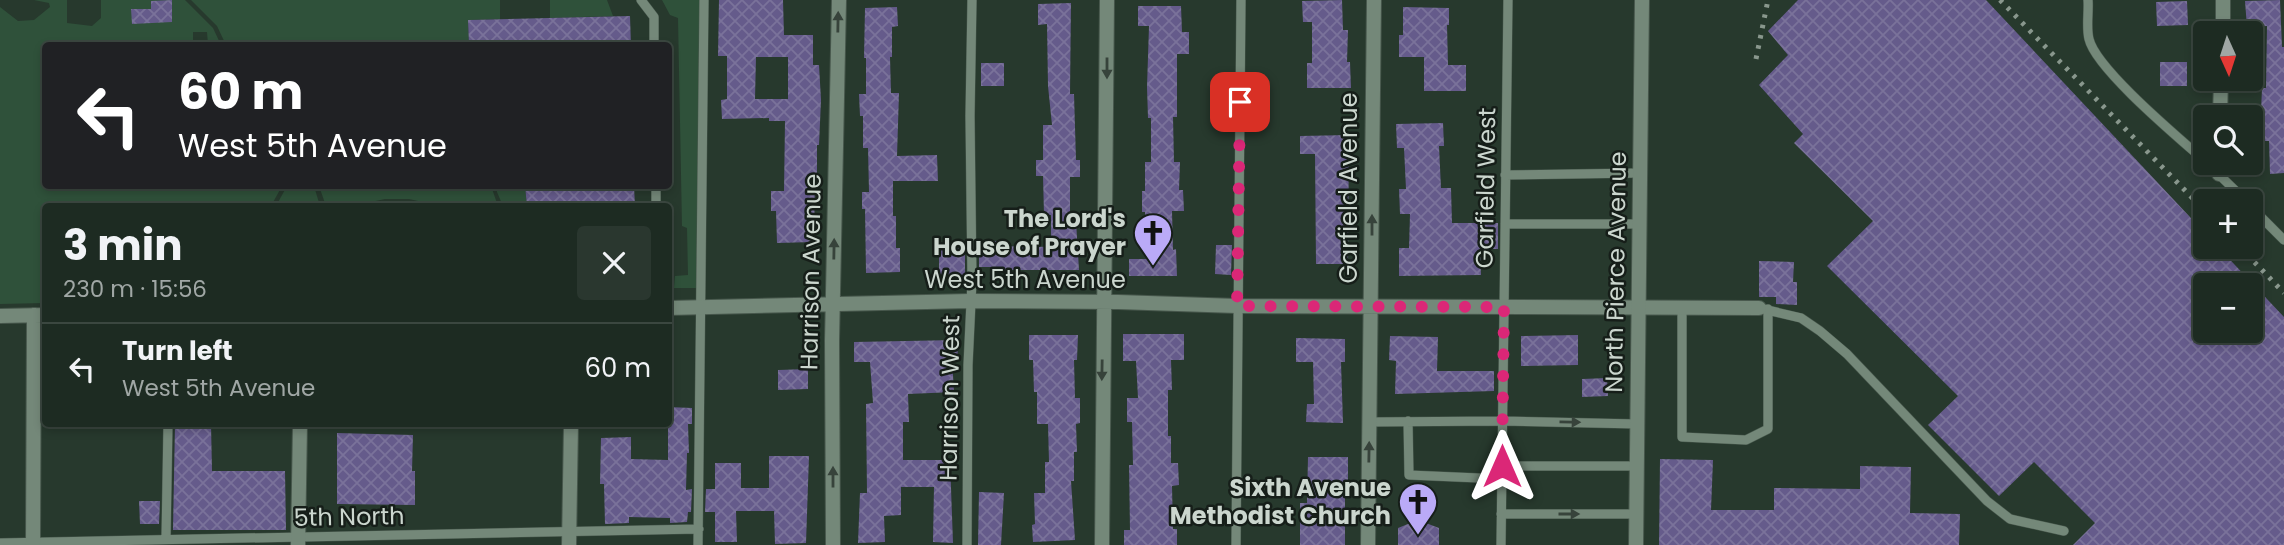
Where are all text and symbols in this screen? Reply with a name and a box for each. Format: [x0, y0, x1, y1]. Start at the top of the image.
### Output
one-way arrow [833, 11, 844, 33]
north arrow [2193, 21, 2263, 91]
map controls [2193, 21, 2263, 343]
one-way arrow [1101, 57, 1113, 79]
text: 60 m [178, 58, 303, 126]
icon: left [63, 70, 154, 161]
pin [1210, 72, 1270, 132]
icon: arrive [1221, 83, 1259, 121]
street label: Garfield Avenue [1332, 92, 1365, 284]
button: search [2193, 105, 2263, 175]
street label: Garfield West [1468, 107, 1503, 269]
text: West 5th Avenue [178, 123, 447, 168]
street label: North Pierce Avenue [1597, 151, 1634, 393]
street label: Harrison Avenue [792, 174, 829, 370]
button: + [2193, 189, 2263, 259]
place label: The Lord's House of Prayer [933, 202, 1126, 263]
church icon: The Lord's House of Prayer [1132, 212, 1174, 267]
one-way arrow [1366, 214, 1378, 236]
text: 3 min [63, 216, 183, 275]
button: close [577, 226, 651, 300]
one-way arrow [828, 238, 839, 260]
street label: West 5th Avenue [924, 263, 1126, 296]
text: 230 m · 15:56 [63, 273, 207, 305]
button: − [2193, 273, 2263, 343]
street label: Harrison West [932, 315, 967, 481]
text: Turn left [122, 333, 233, 369]
icon: left [63, 350, 101, 388]
text: 60 m [584, 350, 651, 386]
one-way arrow [1096, 359, 1108, 381]
text: West 5th Avenue [122, 372, 315, 404]
one-way arrow [1559, 416, 1581, 428]
position arrow [1465, 429, 1539, 503]
one-way arrow [1363, 441, 1375, 463]
one-way arrow [827, 466, 839, 488]
place label: Sixth Avenue Methodist Church [1170, 471, 1391, 532]
church icon: Sixth Avenue Methodist Church [1397, 481, 1439, 536]
street label: 5th North [293, 499, 405, 534]
one-way arrow [1558, 508, 1580, 520]

